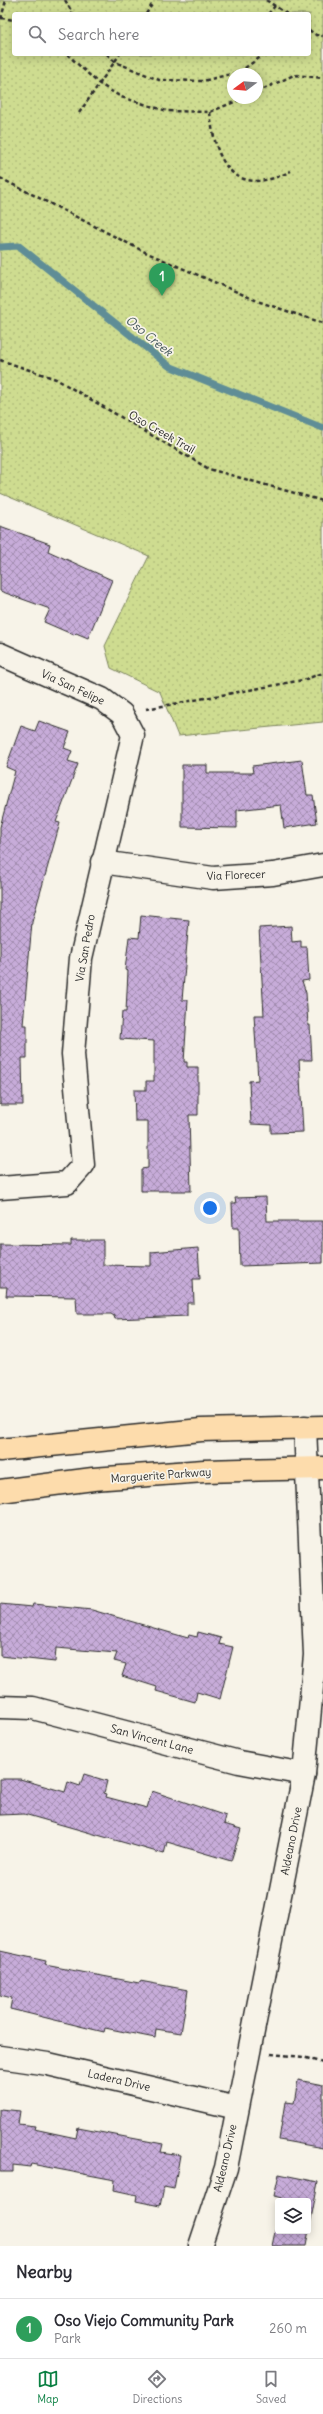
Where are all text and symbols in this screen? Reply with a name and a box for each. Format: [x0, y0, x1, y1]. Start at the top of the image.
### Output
search box [12, 12, 311, 56]
icon: search [26, 23, 48, 45]
text: Search here [58, 25, 139, 44]
north arrow [227, 68, 263, 104]
pin: 1 [149, 263, 175, 296]
water label: Oso Creek [123, 312, 176, 360]
street label: Oso Creek Trail [126, 407, 198, 457]
street label: Via San Felipe [39, 666, 107, 708]
street label: Via Florecer [206, 867, 266, 883]
street label: Via San Pedro [72, 913, 98, 983]
your location [200, 1198, 220, 1218]
street label: Marguerite Parkway [110, 1464, 212, 1486]
street label: San Vincent Lane [109, 1721, 195, 1757]
street label: Aldeano Drive [278, 1806, 304, 1876]
street label: Ladera Drive [86, 2066, 152, 2094]
street label: Aldeano Drive [210, 2123, 240, 2193]
map controls [275, 2198, 311, 2234]
button: layers [275, 2198, 311, 2234]
text: Nearby [16, 2261, 72, 2283]
text: Oso Viejo Community Park [54, 2311, 234, 2330]
text: 1 [26, 2320, 32, 2337]
text: 260 m [269, 2320, 307, 2337]
text: Park [54, 2330, 81, 2347]
tab: Map [37, 2368, 59, 2406]
tab: Directions [133, 2368, 182, 2406]
tab: Saved [256, 2368, 286, 2406]

